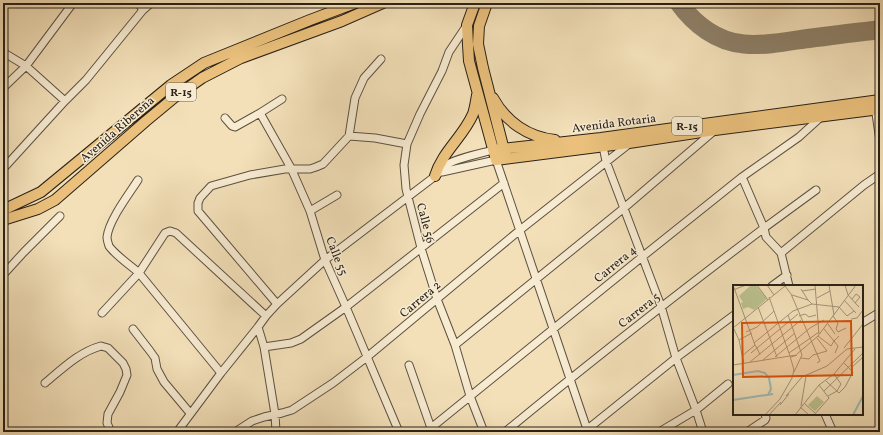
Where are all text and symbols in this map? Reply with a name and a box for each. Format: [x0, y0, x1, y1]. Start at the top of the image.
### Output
road number: R-15 [166, 83, 196, 101]
street label: Avenida Ribereña [77, 93, 158, 166]
street label: Avenida Rotaria [571, 111, 657, 137]
road number: R-15 [672, 117, 702, 135]
street label: Calle 56 [412, 201, 438, 245]
street label: Calle 55 [321, 235, 351, 278]
street label: Carrera 4 [591, 243, 640, 287]
street label: Carrera 2 [397, 278, 445, 322]
inset map [733, 285, 863, 415]
street label: Carrera 5 [615, 289, 664, 332]

